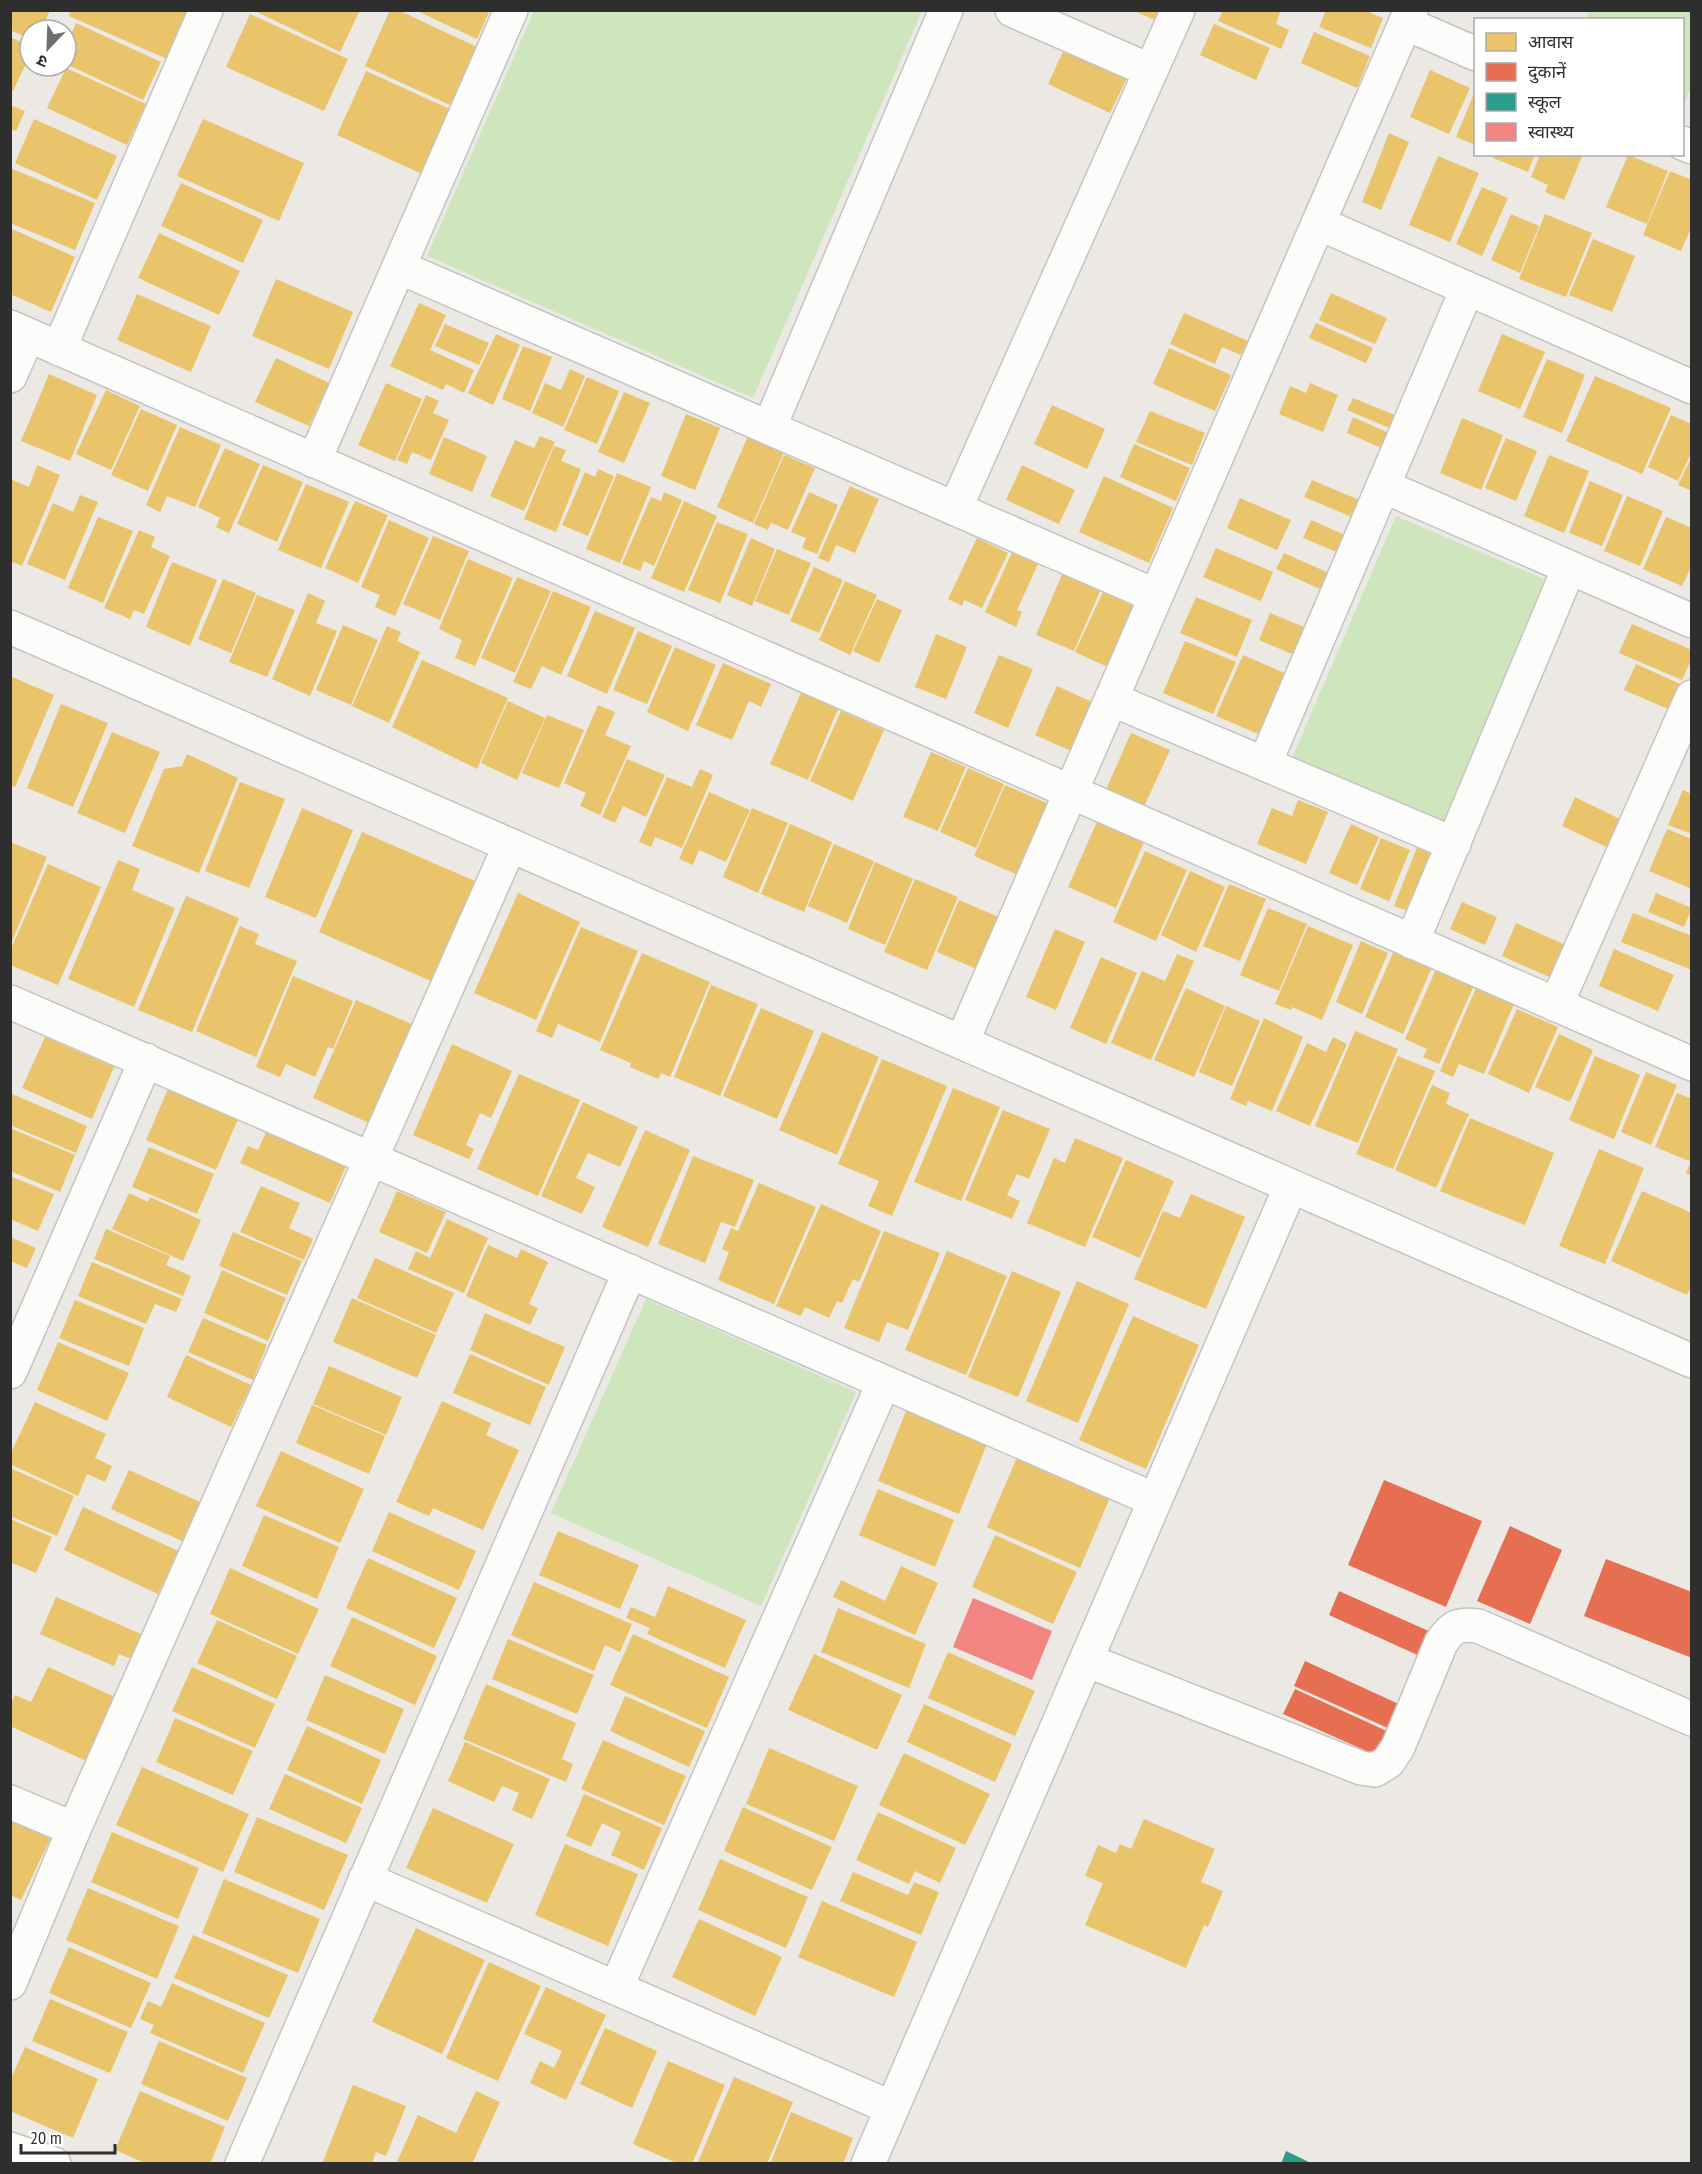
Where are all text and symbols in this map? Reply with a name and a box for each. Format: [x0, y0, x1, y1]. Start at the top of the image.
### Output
north arrow [18, 18, 78, 78]
legend [1474, 18, 1684, 156]
text: आवास [1528, 30, 1574, 53]
text: उ [33, 51, 50, 73]
text: दुकानें [1528, 60, 1567, 84]
text: स्कूल [1528, 90, 1562, 114]
text: स्वास्थ्य [1528, 120, 1574, 143]
scale bar [21, 2117, 116, 2155]
text: 20 m [30, 2126, 62, 2149]

